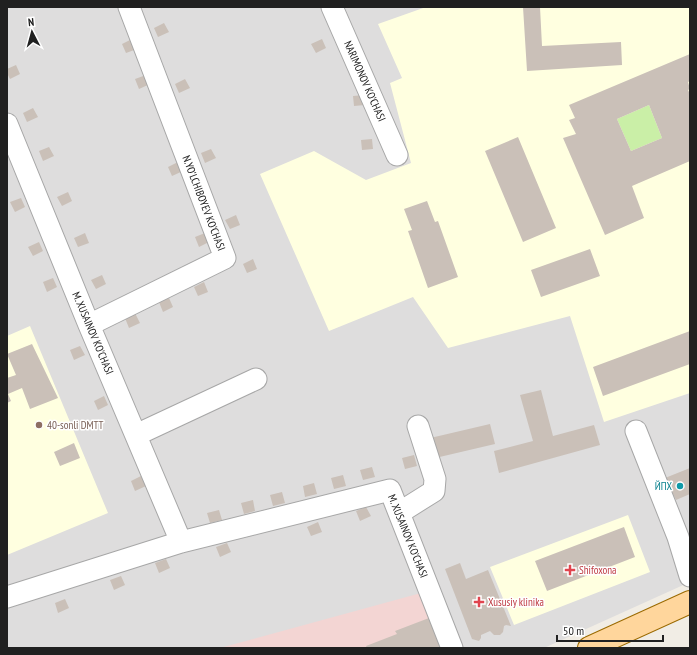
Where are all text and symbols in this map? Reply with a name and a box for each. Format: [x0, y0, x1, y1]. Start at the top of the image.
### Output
north arrow [12, 12, 52, 52]
text: N [27, 15, 35, 29]
street label: NARIMONOV KO'CHASI [341, 38, 389, 124]
street label: N.YO'LCHIBOYEV KO'CHASI [179, 153, 229, 253]
street label: M. XUSAINOV KO'CHASI [69, 289, 117, 377]
place label: 40-sonli DMTT [47, 418, 104, 432]
marker: 40-sonli DMTT [34, 420, 44, 430]
place label: ЙПХ [655, 479, 672, 493]
marker: ЙПХ [675, 481, 685, 491]
street label: M. XUSAINOV KO'CHASI [385, 492, 431, 580]
place label: Shifoxona [579, 563, 617, 577]
marker: Shifoxona [564, 564, 576, 576]
place label: Xususiy klinika [488, 595, 544, 609]
marker: Xususiy klinika [473, 596, 485, 608]
scale bar [557, 617, 663, 643]
text: 50 m [563, 623, 584, 638]

